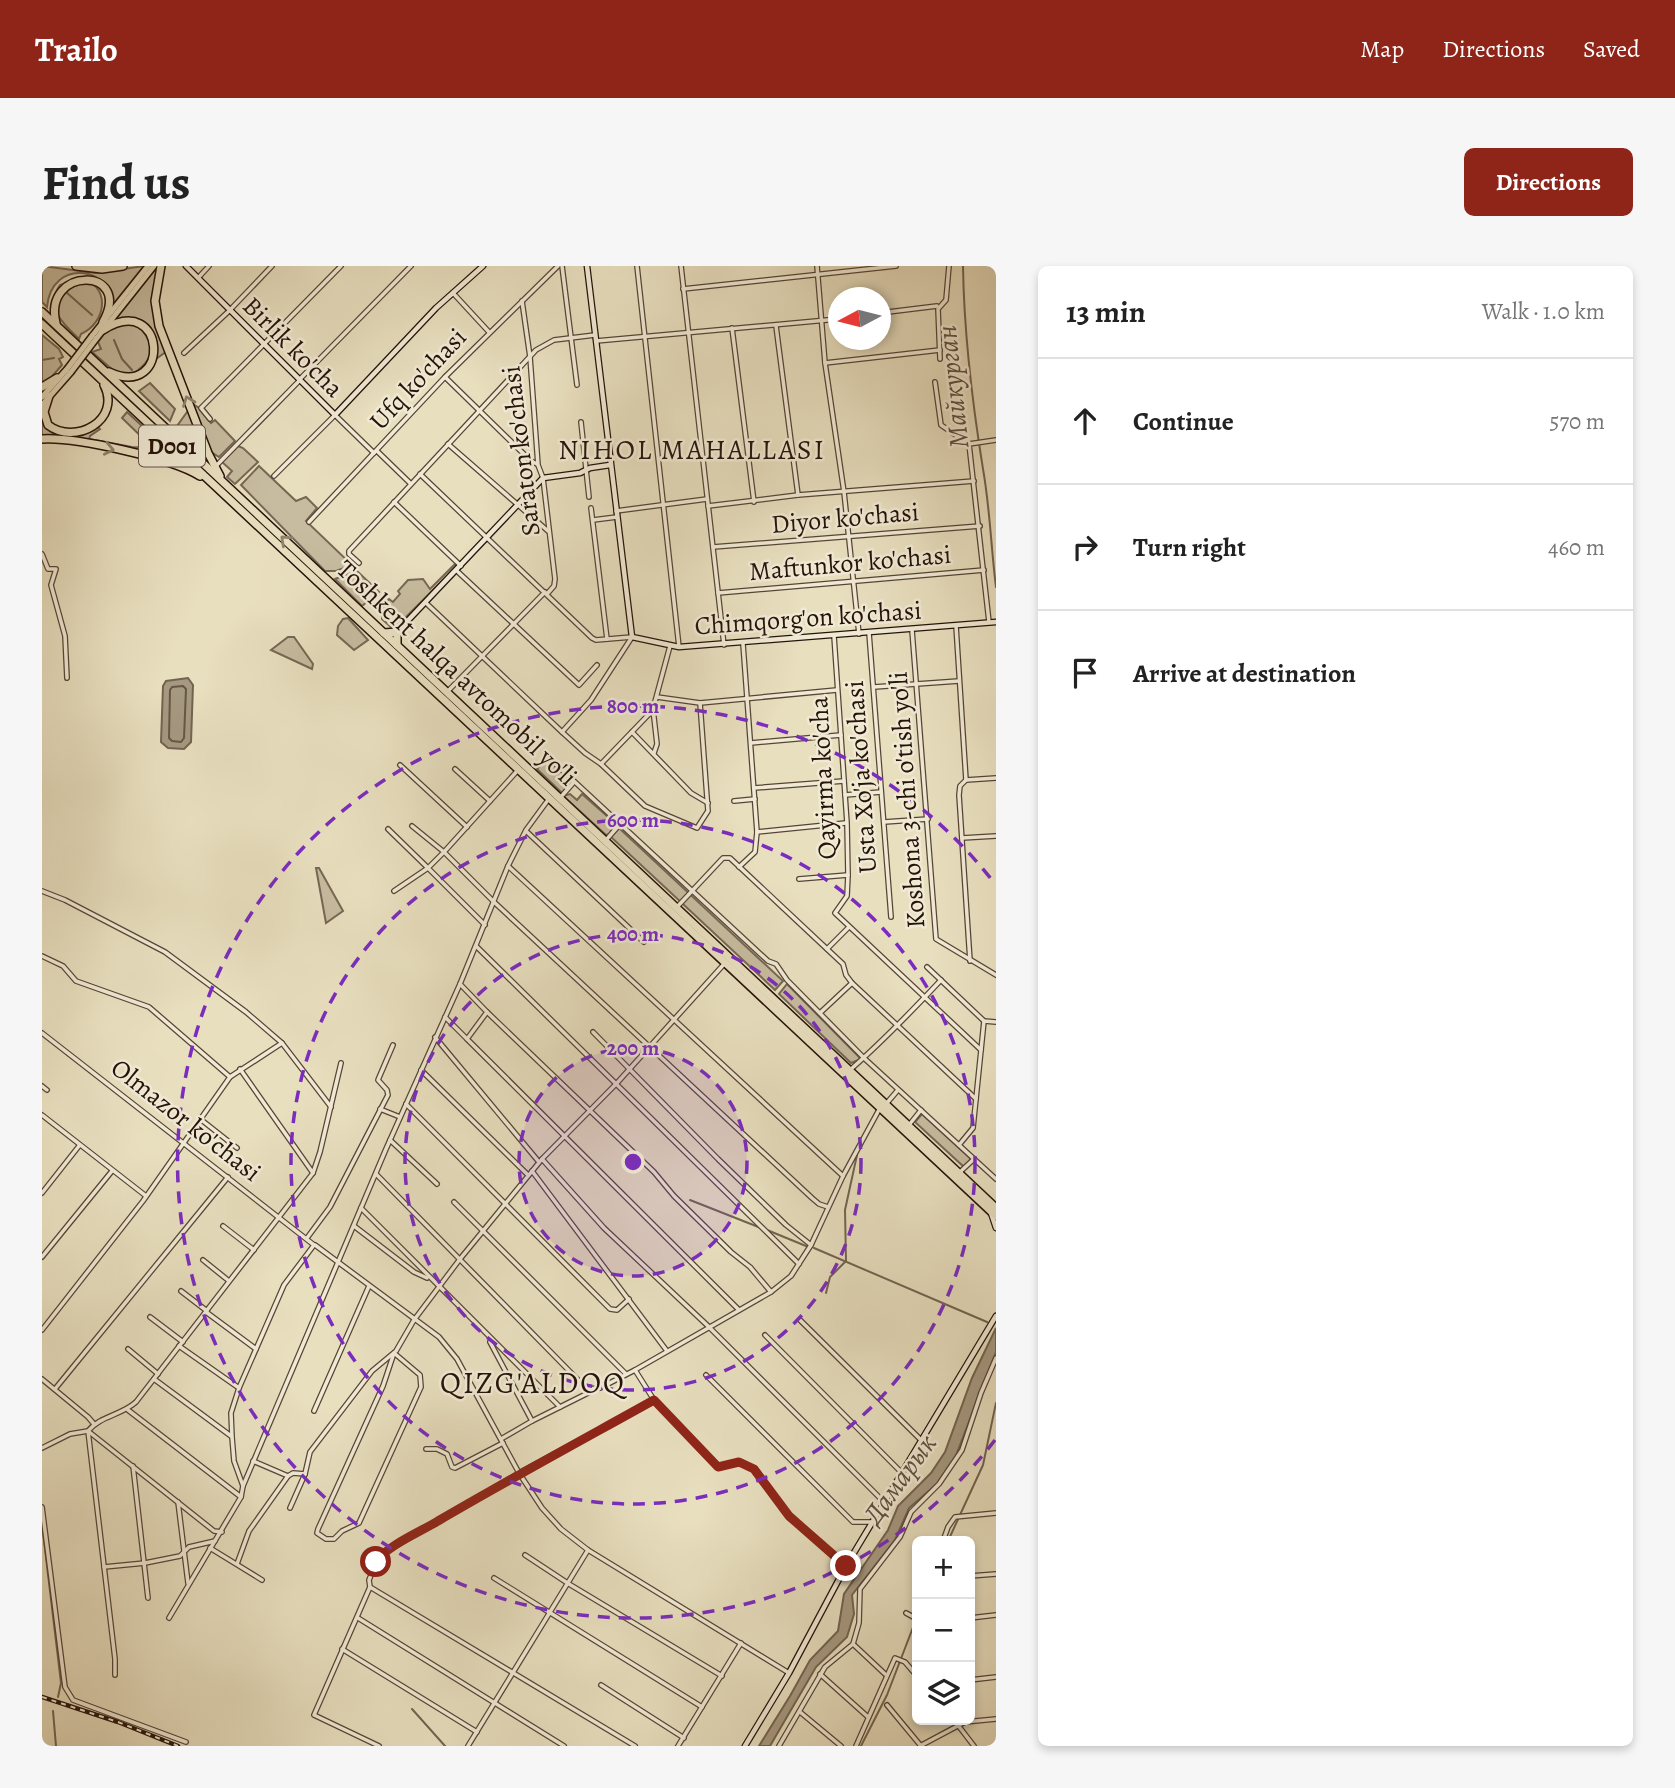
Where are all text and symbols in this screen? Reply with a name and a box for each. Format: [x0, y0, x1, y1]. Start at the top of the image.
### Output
text: Trailo [35, 27, 118, 72]
text: Map [1360, 33, 1404, 65]
text: Directions [1442, 33, 1545, 65]
text: Saved [1583, 33, 1640, 65]
button: Directions [1464, 148, 1633, 216]
text: Find us [42, 149, 190, 216]
north arrow [828, 287, 891, 350]
street label: Birlik ko'cha [235, 289, 351, 405]
text: 13 min [1066, 292, 1146, 332]
text: Walk · 1.0 km [1482, 296, 1605, 327]
street label: Ufq ko'chasi [362, 320, 474, 438]
water label: Майкурган [928, 324, 978, 450]
street label: Saraton ko'chasi [493, 364, 549, 538]
one-way arrow [182, 396, 196, 408]
icon: ahead [1066, 402, 1104, 440]
text: Continue [1133, 404, 1234, 439]
text: 570 m [1550, 406, 1605, 437]
road number: D001 [139, 426, 205, 466]
district label: NIHOL MAHALLASI [558, 431, 826, 469]
one-way arrow [103, 440, 115, 455]
street label: Diyor ko'chasi [770, 494, 920, 542]
icon: right [1066, 528, 1104, 566]
text: Turn right [1133, 530, 1246, 565]
text: 460 m [1548, 532, 1605, 563]
one-way arrow [280, 536, 293, 549]
street label: Maftunkor ko'chasi [747, 537, 953, 589]
street label: Toshkent halqa avtomobil yo'li [329, 552, 585, 794]
street label: Chimqorg'on ko'chasi [693, 593, 923, 643]
icon: arrive [1066, 654, 1104, 692]
text: Arrive at destination [1133, 656, 1356, 691]
street label: Koshona 3-chi o'tish yo'li [881, 670, 933, 930]
street label: Usta Xo'ja ko'chasi [837, 679, 885, 875]
text: 800 m [607, 692, 660, 720]
street label: Qayirma ko'cha [801, 696, 845, 860]
text: 600 m [607, 806, 659, 834]
text: 400 m [607, 920, 660, 948]
text: 200 m [607, 1034, 660, 1062]
street label: Olmazor ko'chasi [104, 1050, 268, 1190]
centre of rings [621, 1150, 645, 1174]
district label: QIZG'ALDOQ [440, 1363, 628, 1403]
water label: Дамарык [853, 1426, 946, 1533]
map controls [912, 1536, 975, 1725]
button: + [912, 1536, 975, 1599]
route start [360, 1546, 391, 1577]
route end [830, 1550, 861, 1581]
button: − [912, 1599, 975, 1662]
button: layers [912, 1662, 975, 1725]

